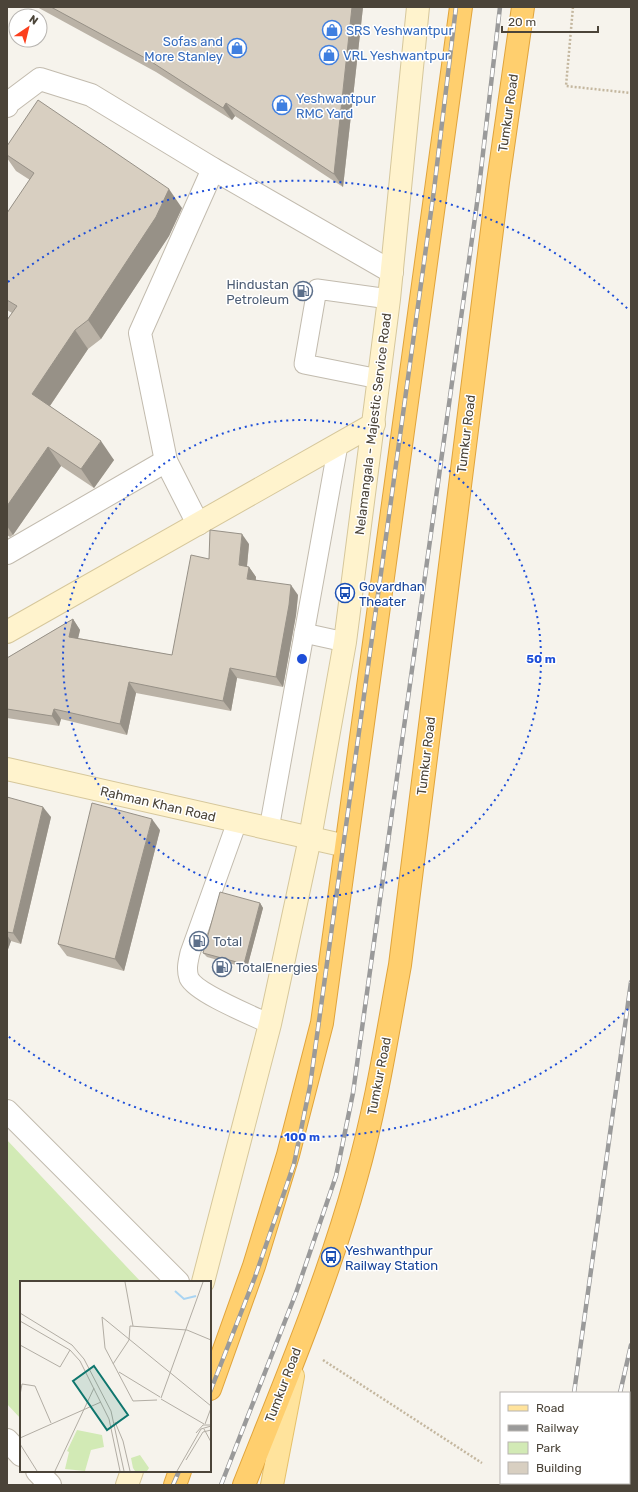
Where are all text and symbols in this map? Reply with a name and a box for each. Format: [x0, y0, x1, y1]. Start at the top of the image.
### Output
north arrow [8, 8, 48, 48]
scale bar [502, 8, 598, 34]
text: N [26, 13, 40, 28]
text: 20 m [508, 15, 536, 29]
shop icon: SRS Yeshwantpur [321, 19, 343, 41]
place label: SRS Yeshwantpur [346, 23, 453, 38]
place label: Sofas and More Stanley [144, 34, 223, 64]
shop icon: Sofas and More Stanley [226, 37, 248, 59]
shop icon: VRL Yeshwantpur [318, 44, 340, 66]
place label: VRL Yeshwantpur [343, 48, 450, 63]
street label: Tumkur Road [495, 73, 521, 153]
place label: Yeshwantpur RMC Yard [296, 91, 376, 121]
shop icon: Yeshwantpur RMC Yard [271, 94, 293, 116]
place label: Hindustan Petroleum [226, 277, 289, 307]
fuel station icon: Hindustan Petroleum [292, 280, 314, 302]
street label: Nelamangala - Majestic Service Road [352, 312, 395, 536]
street label: Tumkur Road [454, 394, 478, 474]
place label: Govardhan Theater [359, 579, 425, 609]
bus stop icon: Govardhan Theater [334, 582, 356, 604]
centre of rings [295, 652, 309, 666]
text: 50 m [526, 652, 556, 666]
street label: Tumkur Road [414, 716, 438, 796]
street label: Rahman Khan Road [99, 783, 217, 825]
fuel station icon: Total [188, 930, 210, 952]
place label: Total [213, 934, 242, 949]
fuel station icon: TotalEnergies [211, 956, 233, 978]
place label: TotalEnergies [236, 960, 318, 976]
street label: Tumkur Road [364, 1036, 394, 1116]
text: 100 m [284, 1130, 320, 1144]
place label: Yeshwanthpur Railway Station [345, 1243, 438, 1273]
bus stop icon: Yeshwanthpur Railway Station [320, 1246, 342, 1268]
inset map [20, 1281, 211, 1472]
street label: Tumkur Road [262, 1345, 304, 1425]
legend [500, 1392, 630, 1484]
text: Road [536, 1401, 564, 1415]
text: Railway [536, 1421, 579, 1435]
text: Park [536, 1441, 562, 1455]
text: Building [536, 1461, 582, 1475]

